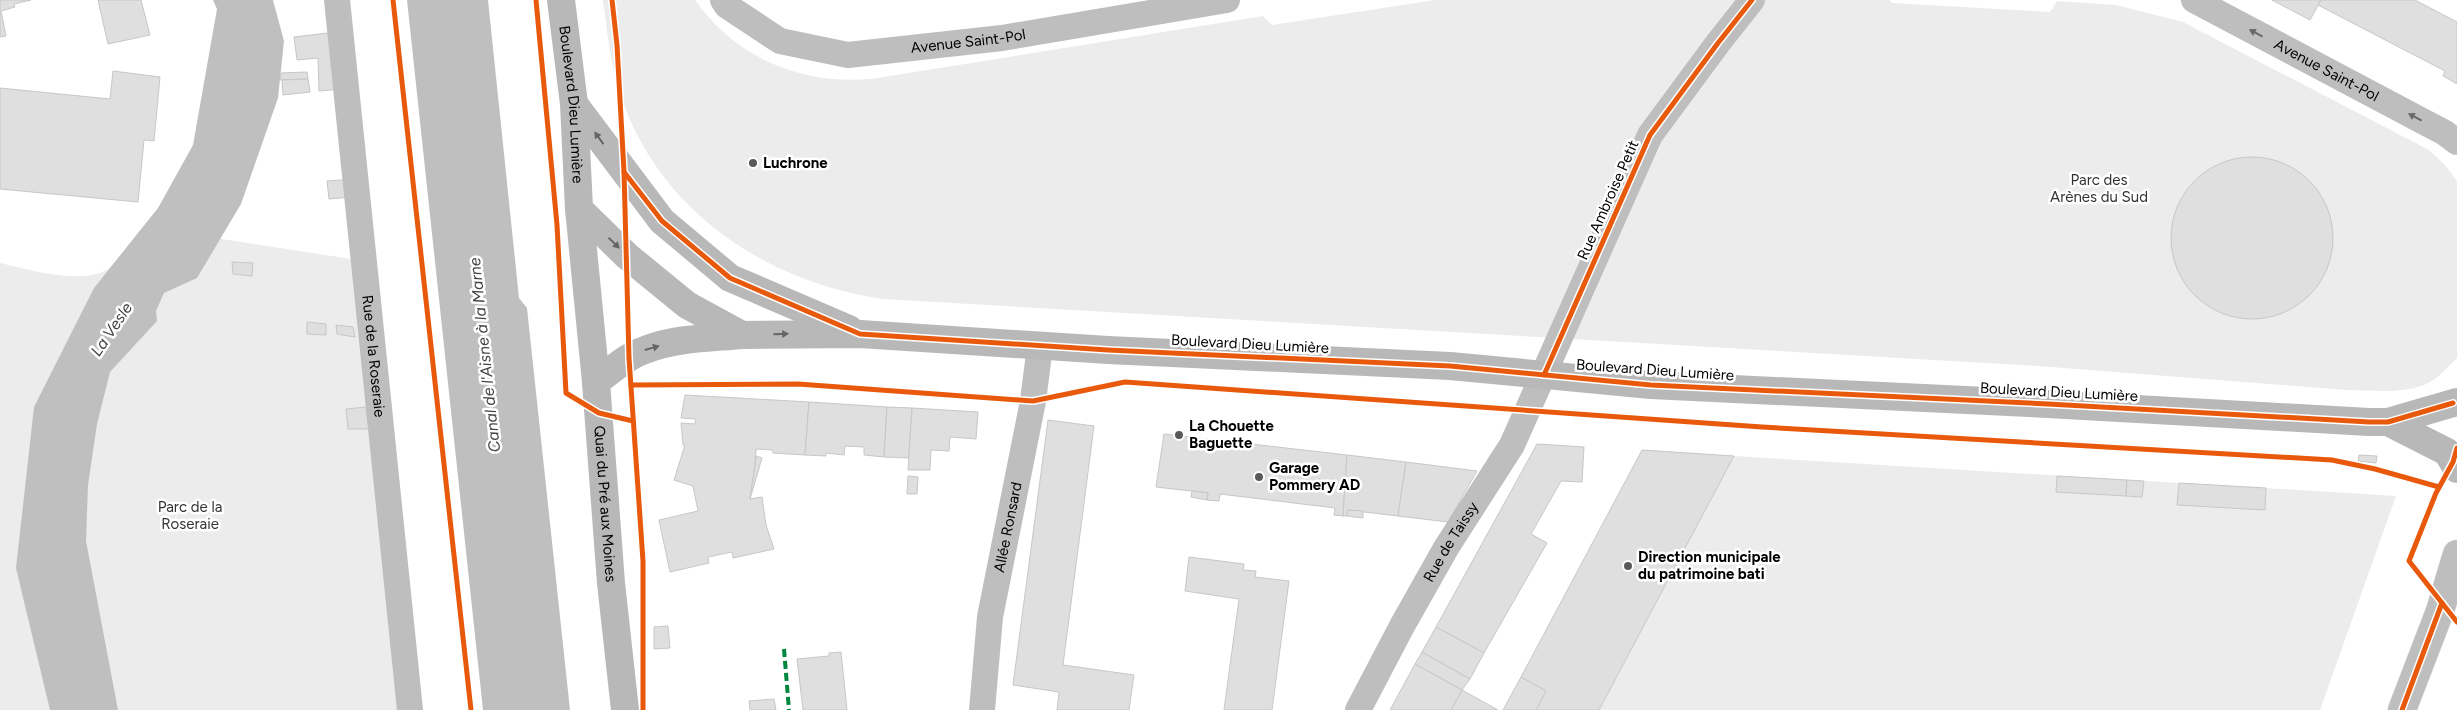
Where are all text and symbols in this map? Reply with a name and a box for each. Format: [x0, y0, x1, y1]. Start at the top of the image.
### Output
street label: Boulevard Dieu Lumière [555, 24, 587, 184]
street label: Avenue Saint-Pol [910, 25, 1027, 57]
one-way arrow [2249, 29, 2263, 37]
street label: Avenue Saint-Pol [2271, 35, 2382, 105]
one-way arrow [2408, 113, 2423, 121]
one-way arrow [594, 131, 604, 145]
street label: Rue Ambroise Petit [1574, 137, 1643, 263]
place label: Luchrone [763, 154, 828, 172]
marker: Luchrone [747, 157, 759, 169]
park label: Parc des Arènes du Sud [2050, 171, 2148, 206]
one-way arrow [608, 237, 620, 249]
water label: Canal de l'Aisne à la Marne [465, 256, 504, 453]
street label: Rue de la Roseraie [358, 294, 389, 418]
water label: La Vesle [87, 299, 136, 360]
one-way arrow [773, 330, 789, 338]
street label: Boulevard Dieu Lumière [1170, 331, 1330, 357]
one-way arrow [645, 343, 660, 351]
street label: Boulevard Dieu Lumière [1575, 356, 1735, 384]
street label: Boulevard Dieu Lumière [1979, 379, 2139, 405]
place label: La Chouette Baguette [1189, 417, 1275, 452]
street label: Quai du Pré aux Moines [590, 425, 620, 583]
marker: La Chouette Baguette [1173, 429, 1185, 441]
place label: Garage Pommery AD [1269, 459, 1360, 494]
marker: Garage Pommery AD [1253, 471, 1265, 483]
street label: Allée Ronsard [990, 480, 1026, 574]
park label: Parc de la Roseraie [158, 498, 222, 533]
street label: Rue de Taissy [1420, 498, 1482, 585]
place label: Direction municipale du patrimoine bati [1638, 548, 1781, 583]
marker: Direction municipale du patrimoine bati [1622, 560, 1634, 572]

